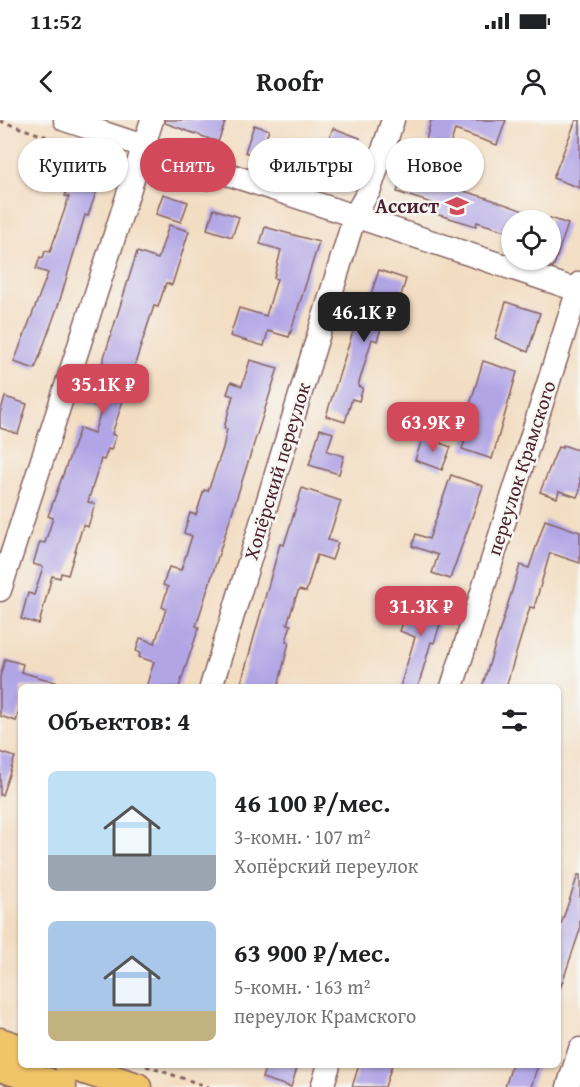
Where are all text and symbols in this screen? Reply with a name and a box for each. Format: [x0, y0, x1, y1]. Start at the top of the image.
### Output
text: 11:52 [30, 5, 82, 37]
text: Roofr [256, 61, 324, 101]
icon: back [30, 65, 63, 98]
icon: person [517, 65, 550, 98]
chip: Купить [18, 138, 128, 192]
chip: Снять [140, 138, 236, 192]
chip: Фильтры [248, 138, 374, 192]
chip: Новое [386, 138, 484, 192]
place label: Ассист [375, 191, 439, 220]
school or university icon: Ассист [444, 193, 470, 219]
map controls [501, 210, 561, 270]
button: locate [501, 210, 561, 270]
pin: 46.1K ₽ [309, 292, 419, 343]
text: 46.1K ₽ [332, 297, 396, 326]
pin: 35.1K ₽ [48, 364, 158, 415]
text: 35.1K ₽ [71, 369, 135, 398]
street label: переулок Крамского [479, 377, 562, 559]
street label: Хопёрский переулок [236, 378, 317, 563]
pin: 63.9K ₽ [378, 402, 488, 453]
text: 63.9K ₽ [401, 407, 465, 436]
pin: 31.3K ₽ [366, 586, 476, 637]
text: 31.3K ₽ [389, 591, 453, 620]
text: Объектов: 4 [48, 701, 191, 740]
icon: filters [498, 704, 531, 737]
text: 46 100 ₽/мес. [234, 783, 390, 822]
icon: home [96, 795, 168, 867]
text: 3-комн. · 107 m² [234, 822, 370, 851]
text: Хопёрский переулок [234, 851, 418, 880]
text: 63 900 ₽/мес. [234, 933, 390, 972]
icon: home [96, 945, 168, 1017]
text: 5-комн. · 163 m² [234, 972, 370, 1001]
text: переулок Крамского [234, 1001, 416, 1030]

